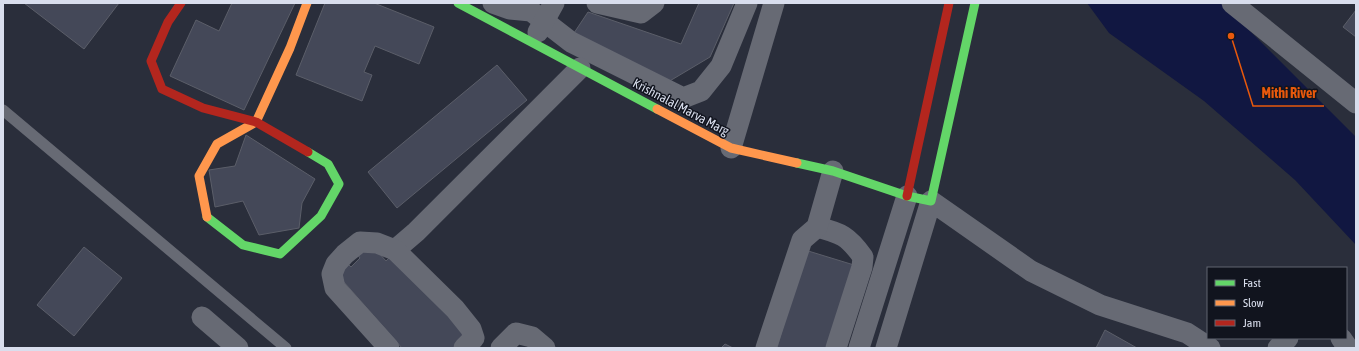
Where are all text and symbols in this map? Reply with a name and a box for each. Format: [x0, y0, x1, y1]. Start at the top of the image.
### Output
street label: Krishnalal Marva Marg [630, 75, 732, 139]
callout: Mithi River [1253, 80, 1324, 106]
text: Mithi River [1262, 85, 1317, 101]
legend [1207, 267, 1347, 339]
text: Fast [1243, 276, 1261, 290]
text: Slow [1243, 296, 1264, 310]
text: Jam [1243, 316, 1261, 330]

